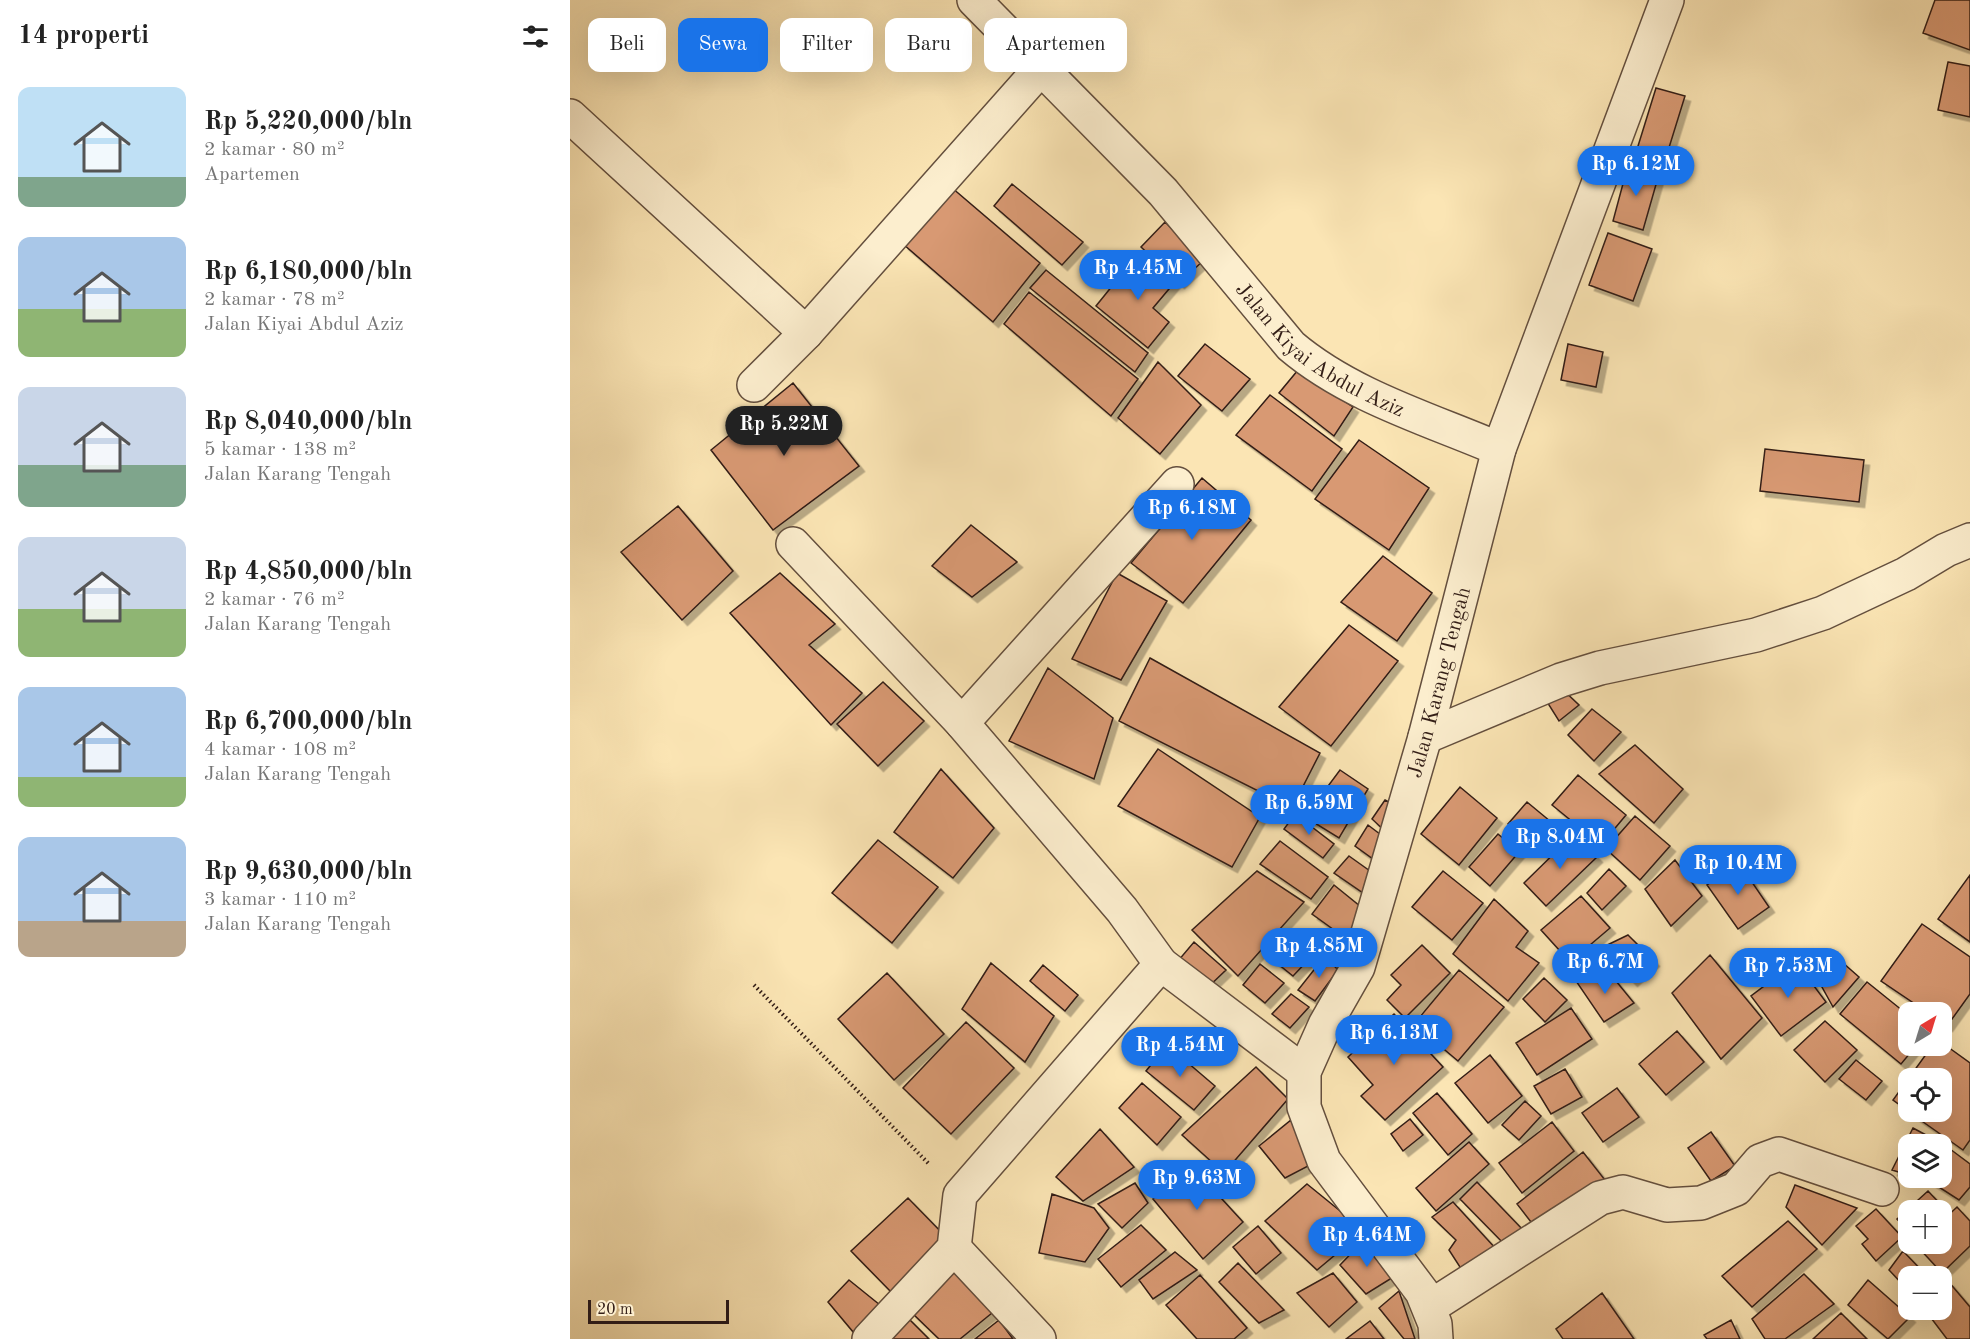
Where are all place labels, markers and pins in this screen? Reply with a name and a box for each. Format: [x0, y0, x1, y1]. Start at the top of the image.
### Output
pin: Rp 6.12M [1574, 146, 1698, 197]
pin: Rp 4.45M [1076, 250, 1200, 301]
pin: Rp 5.22M [722, 406, 846, 457]
pin: Rp 6.18M [1130, 490, 1254, 541]
pin: Rp 6.59M [1247, 785, 1371, 836]
pin: Rp 8.04M [1498, 819, 1622, 870]
pin: Rp 10.4M [1676, 845, 1800, 896]
pin: Rp 4.85M [1257, 928, 1381, 979]
pin: Rp 6.7M [1550, 944, 1660, 995]
pin: Rp 7.53M [1726, 948, 1850, 999]
pin: Rp 6.13M [1332, 1015, 1456, 1066]
pin: Rp 4.54M [1118, 1027, 1242, 1078]
pin: Rp 9.63M [1135, 1160, 1259, 1211]
pin: Rp 4.64M [1305, 1217, 1429, 1268]

